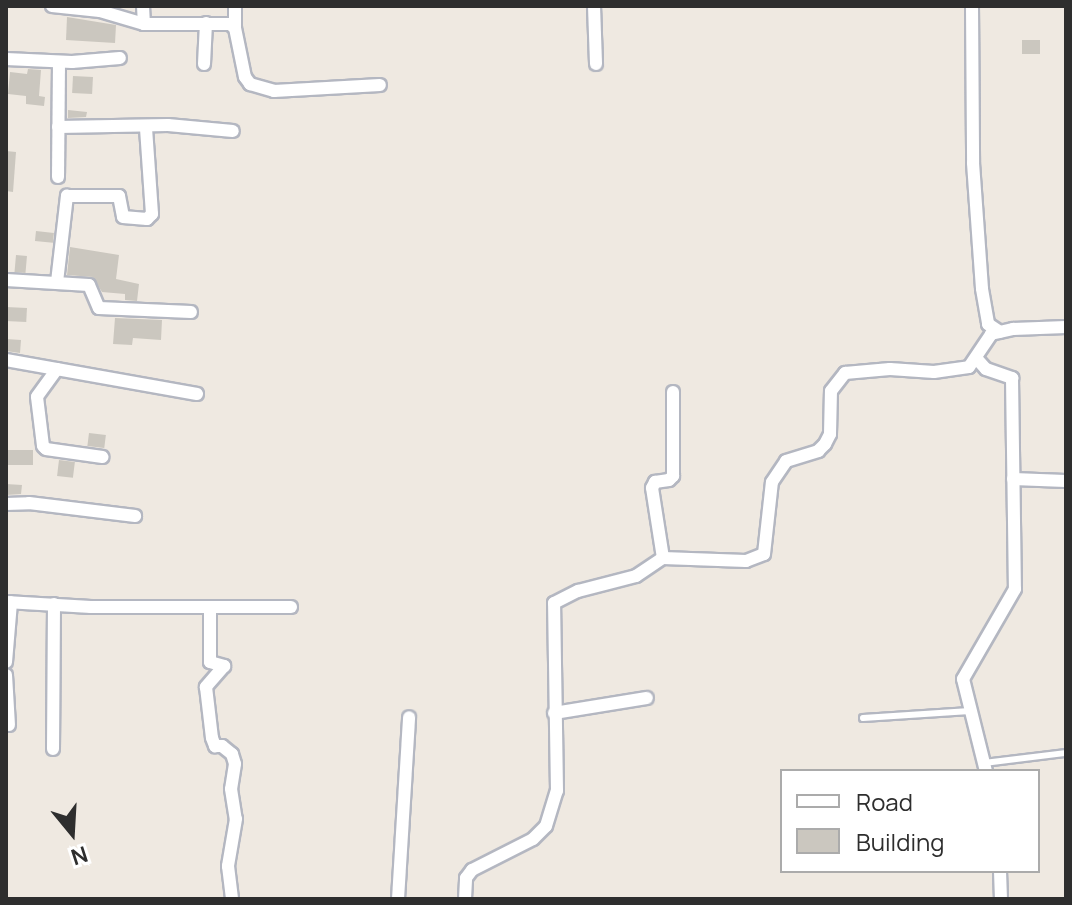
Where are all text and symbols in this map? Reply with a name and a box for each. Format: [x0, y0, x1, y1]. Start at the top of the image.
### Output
legend [780, 769, 1040, 873]
text: Road [856, 785, 913, 818]
north arrow [32, 793, 112, 873]
text: Building [856, 825, 944, 858]
text: N [67, 839, 92, 873]

